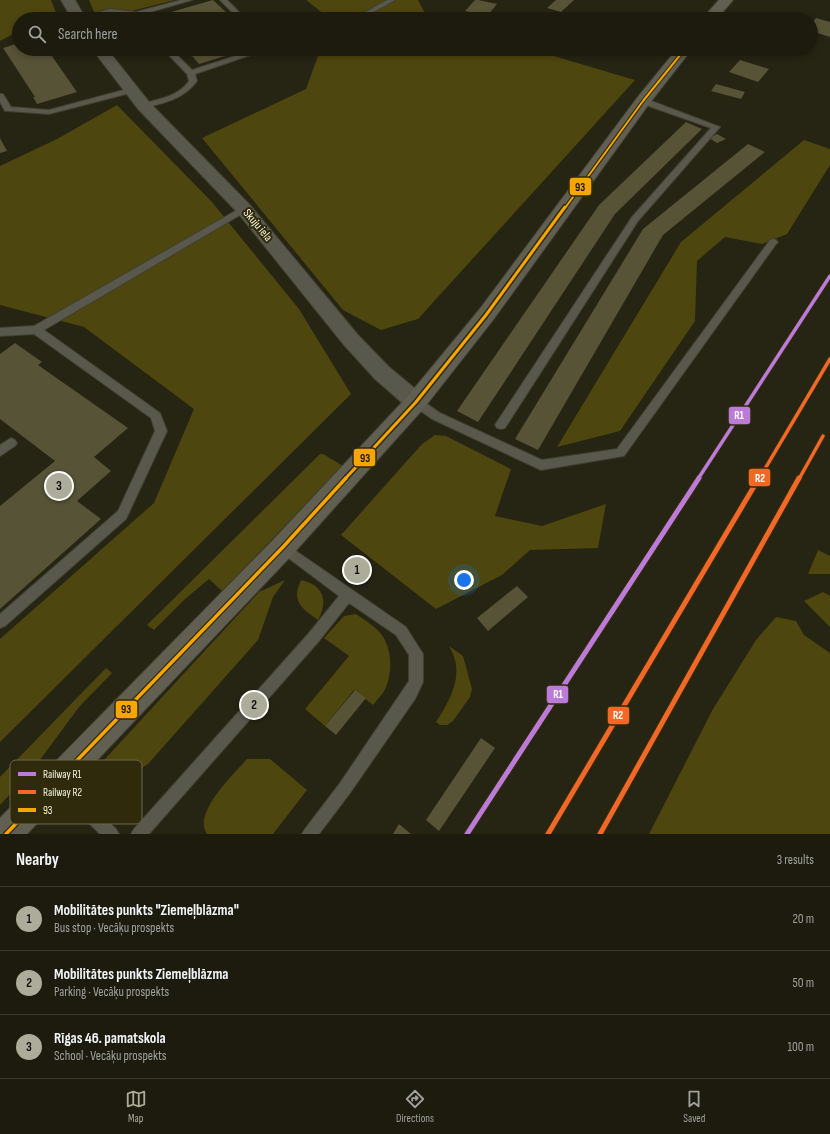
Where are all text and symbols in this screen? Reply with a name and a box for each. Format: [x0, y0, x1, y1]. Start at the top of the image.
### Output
search box [12, 12, 818, 56]
icon: search [26, 23, 48, 45]
text: Search here [58, 25, 118, 44]
line badge: 93 [569, 177, 592, 196]
text: 93 [575, 181, 585, 194]
street label: Skuju iela [240, 206, 276, 245]
line badge: R1 [728, 406, 751, 425]
text: R1 [734, 409, 745, 422]
line badge: 93 [353, 448, 376, 467]
text: 93 [360, 452, 370, 465]
line badge: R2 [748, 468, 771, 487]
pin: 3 [46, 471, 72, 501]
text: R2 [755, 472, 765, 485]
pin: 1 [344, 555, 370, 585]
your location [454, 570, 474, 590]
line badge: R1 [546, 685, 569, 704]
text: R1 [553, 688, 564, 701]
pin: 2 [241, 690, 267, 720]
line badge: 93 [115, 700, 138, 719]
text: 93 [121, 703, 131, 716]
line badge: R2 [607, 706, 630, 725]
text: R2 [613, 709, 623, 722]
legend [10, 760, 142, 824]
text: Railway R1 [43, 768, 82, 781]
text: Railway R2 [43, 786, 83, 799]
text: 93 [43, 804, 53, 817]
text: Nearby [16, 850, 59, 870]
text: 3 results [777, 852, 814, 868]
text: Mobilitātes punkts "Ziemeļblāzma" [54, 901, 239, 920]
text: 1 [26, 911, 32, 927]
text: 20 m [792, 911, 814, 927]
text: Bus stop · Vecāķu prospekts [54, 920, 174, 936]
text: Mobilitātes punkts Ziemeļblāzma [54, 965, 228, 984]
text: 2 [26, 975, 32, 991]
text: 50 m [793, 975, 814, 991]
text: Parking · Vecāķu prospekts [54, 984, 169, 1000]
text: Rīgas 46. pamatskola [54, 1029, 166, 1048]
text: 3 [26, 1039, 32, 1055]
text: 100 m [787, 1039, 814, 1055]
text: School · Vecāķu prospekts [54, 1048, 167, 1064]
tab: Map [125, 1088, 147, 1125]
tab: Directions [396, 1088, 434, 1125]
tab: Saved [683, 1088, 705, 1125]

